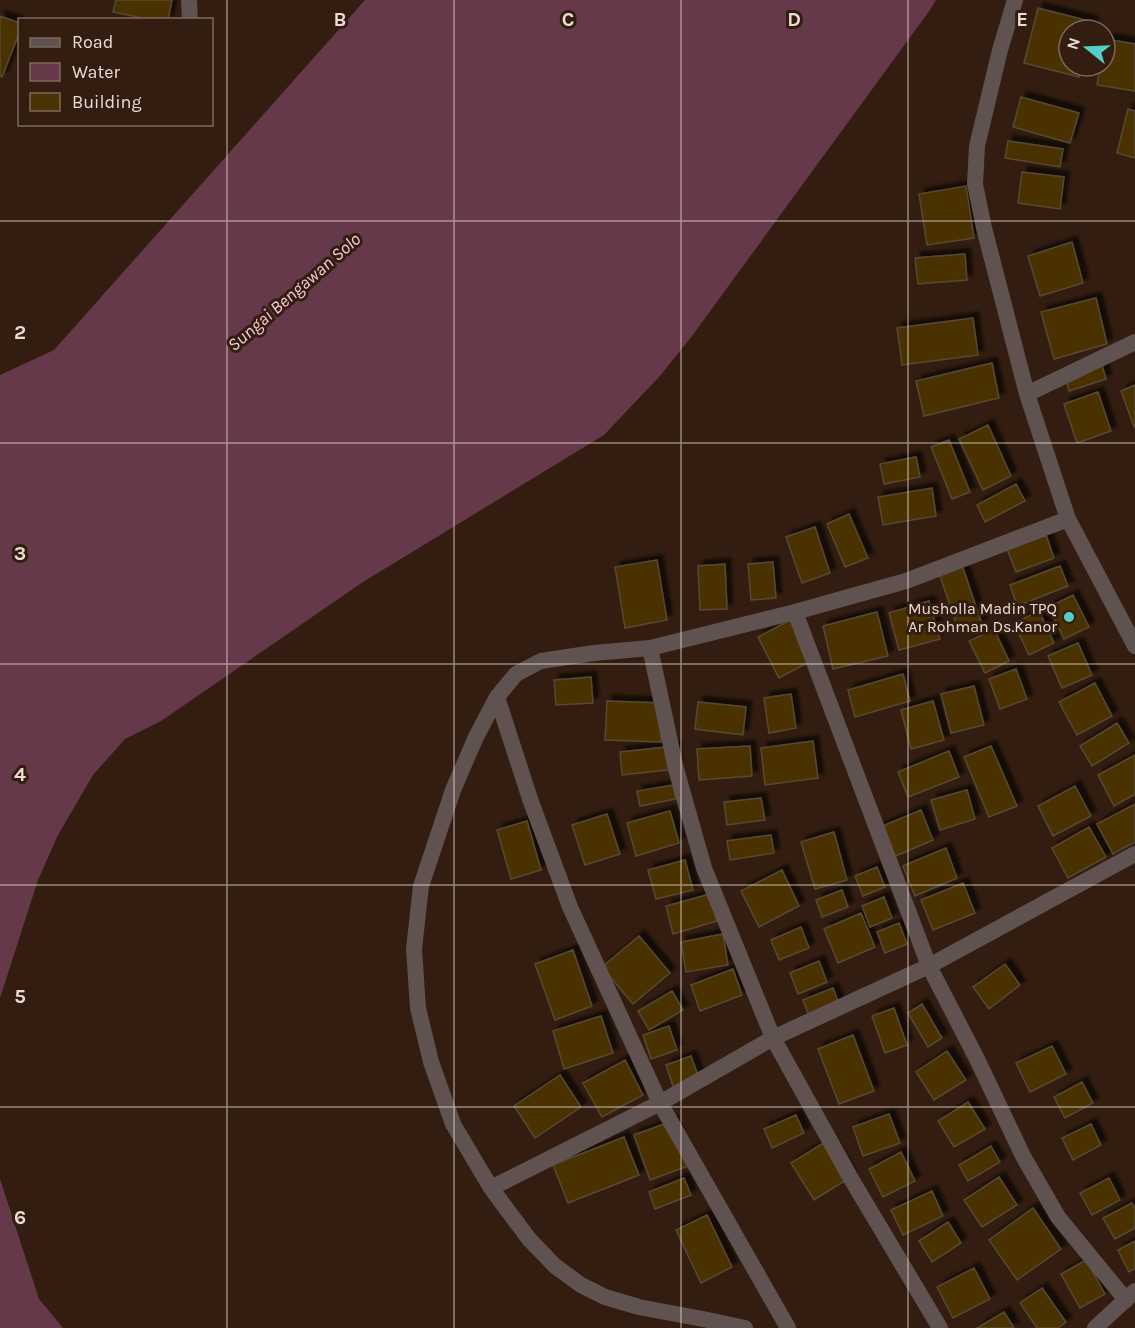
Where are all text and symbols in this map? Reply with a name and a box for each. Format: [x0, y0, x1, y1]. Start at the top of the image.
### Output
text: B [334, 8, 346, 31]
text: C [562, 8, 574, 31]
text: D [787, 8, 801, 31]
text: E [1016, 8, 1028, 31]
legend [18, 18, 213, 126]
north arrow [1057, 18, 1117, 78]
text: Road [72, 31, 113, 53]
text: N [1062, 35, 1084, 52]
text: Water [72, 61, 120, 83]
text: Building [72, 91, 142, 113]
water label: Sungai Bengawan Solo [223, 228, 365, 356]
text: 2 [14, 321, 26, 344]
text: 3 [14, 542, 26, 565]
place label: Musholla Madin TPQ Ar Rohman Ds.Kanor [908, 599, 1057, 636]
marker: Musholla Madin TPQ Ar Rohman Ds.Kanor [1062, 610, 1076, 624]
text: 4 [14, 763, 26, 786]
text: 5 [14, 985, 26, 1008]
text: 6 [14, 1206, 26, 1229]

